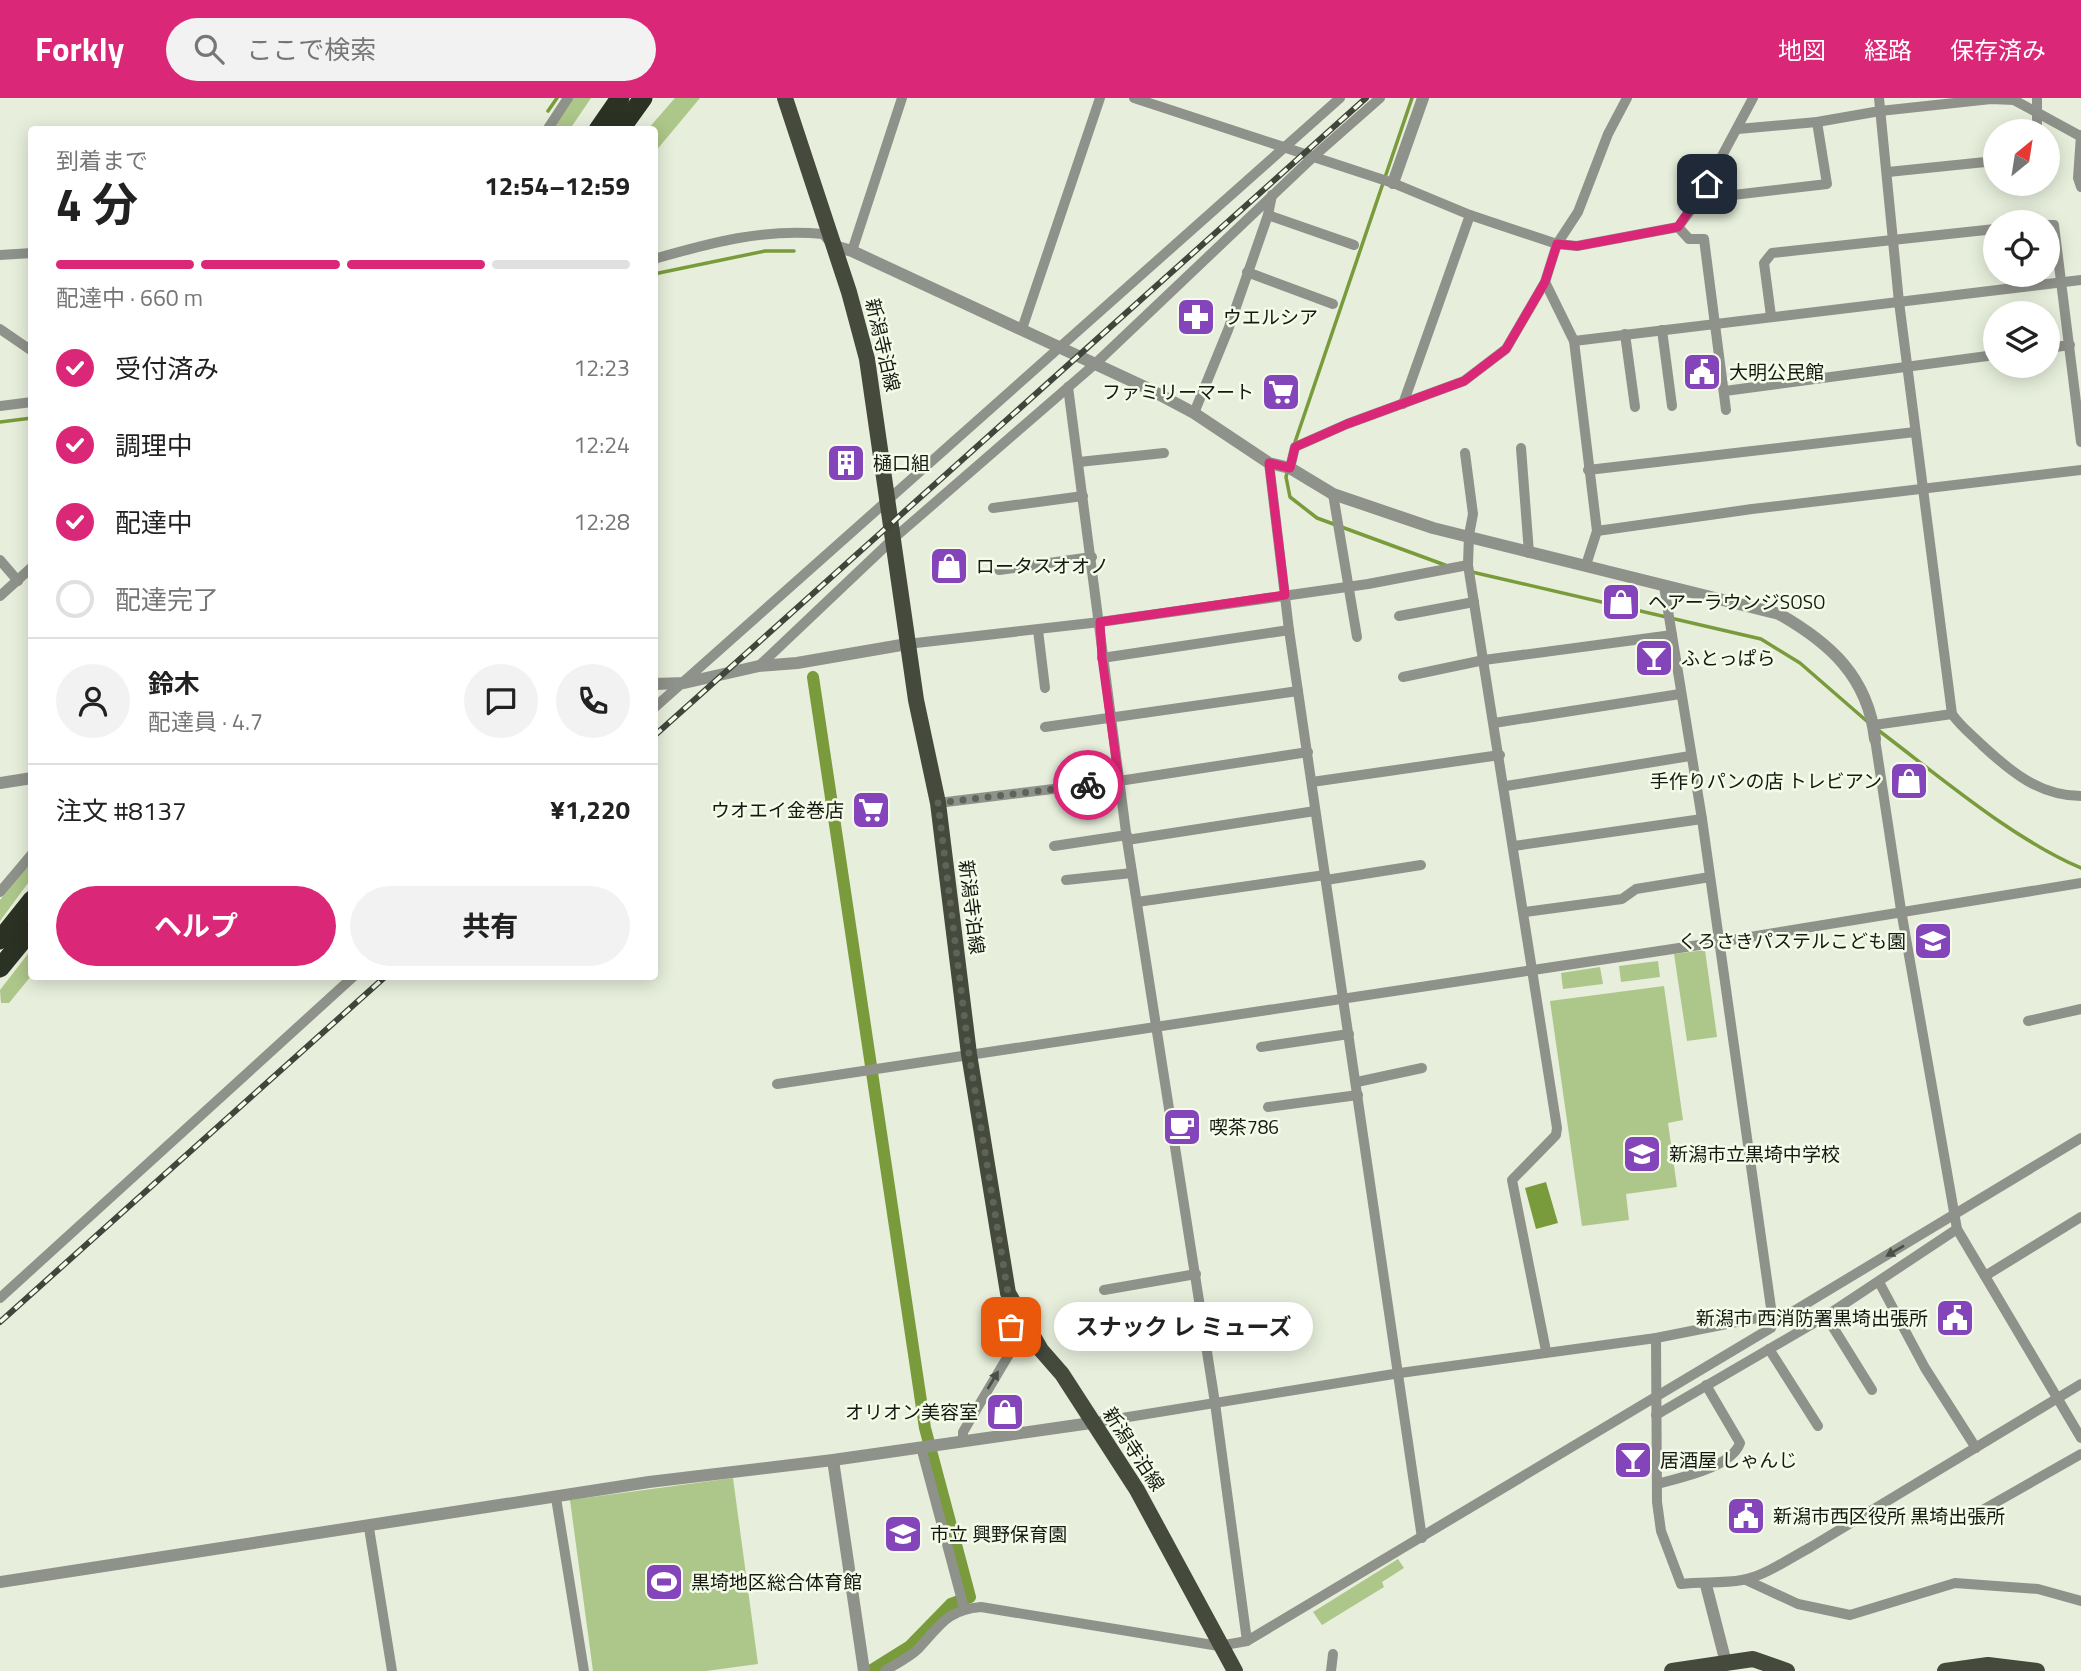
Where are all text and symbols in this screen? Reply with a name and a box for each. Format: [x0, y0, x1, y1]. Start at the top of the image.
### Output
search box [166, 18, 656, 81]
text: Forkly [35, 24, 124, 74]
icon: search [190, 30, 228, 68]
text: ここで検索 [246, 30, 376, 69]
text: 地図 [1778, 32, 1826, 68]
text: 経路 [1864, 32, 1912, 68]
text: 保存済み [1950, 32, 2046, 68]
north arrow [1983, 119, 2060, 196]
map controls [1983, 119, 2060, 378]
text: 到着まで [56, 143, 148, 178]
pin [1677, 154, 1737, 214]
icon: home [1688, 165, 1726, 203]
text: 12:54–12:59 [484, 166, 630, 205]
text: 4 分 [56, 169, 138, 239]
button: locate [1983, 210, 2060, 287]
text: 配達中 · 660 m [56, 280, 203, 315]
street label: 新潟寺泊線 [859, 295, 908, 394]
pharmacy icon: ウエルシア [1175, 296, 1217, 338]
button: layers [1983, 301, 2060, 378]
place label: ウエルシア [1223, 302, 1318, 331]
icon: check [56, 349, 94, 387]
text: 受付済み [115, 349, 219, 388]
text: 12:23 [573, 350, 630, 385]
public building icon: 大明公民館 [1681, 351, 1723, 393]
place label: 大明公民館 [1729, 357, 1824, 386]
supermarket icon: ファミリーマート [1260, 371, 1302, 413]
place label: ファミリーマート [1102, 377, 1254, 406]
icon: check [56, 426, 94, 464]
text: 調理中 [115, 426, 193, 465]
text: 12:24 [573, 427, 630, 462]
building icon: 樋口組 [825, 442, 867, 484]
place label: 樋口組 [873, 448, 930, 477]
icon: check [56, 503, 94, 541]
text: 配達中 [115, 503, 193, 542]
text: 12:28 [573, 504, 630, 539]
shop icon: ロータスオオノ [928, 545, 970, 587]
place label: ロータスオオノ [976, 551, 1109, 580]
text: 配達完了 [115, 580, 219, 619]
shop icon: ヘアーラウンジSOSO [1600, 581, 1642, 623]
place label: ヘアーラウンジSOSO [1648, 587, 1826, 616]
bar icon: ふとっぱら [1633, 637, 1675, 679]
place label: ふとっぱら [1681, 643, 1775, 672]
button: person [56, 664, 130, 738]
text: 鈴木 [148, 664, 200, 703]
button: chat [464, 664, 538, 738]
button: phone [556, 664, 630, 738]
text: 配達員 · 4.7 [148, 704, 263, 739]
courier [1053, 750, 1123, 820]
shop icon: 手作りパンの店 トレビアン [1888, 760, 1930, 802]
icon: bike [1069, 766, 1107, 804]
place label: 手作りパンの店 トレビアン [1650, 766, 1882, 795]
supermarket icon: ウオエイ金巻店 [850, 789, 892, 831]
text: ¥1,220 [550, 790, 630, 829]
text: 注文 #8137 [56, 791, 187, 830]
place label: ウオエイ金巻店 [711, 795, 844, 824]
street label: 新潟寺泊線 [952, 858, 993, 956]
button: ヘルプ [56, 886, 336, 966]
button: 共有 [350, 886, 630, 966]
school or university icon: くろさきパステルこども園 [1912, 920, 1954, 962]
place label: くろさきパステルこども園 [1678, 926, 1906, 955]
cafe icon: 喫茶786 [1161, 1106, 1203, 1148]
place label: 喫茶786 [1209, 1112, 1279, 1141]
school or university icon: 新潟市立黒埼中学校 [1621, 1133, 1663, 1175]
place label: 新潟市立黒埼中学校 [1669, 1139, 1840, 1168]
one-way arrow [1886, 1244, 1905, 1257]
pin [981, 1297, 1041, 1357]
public building icon: 新潟市 西消防署黒埼出張所 [1934, 1297, 1976, 1339]
callout: スナック レ ミューズ [1053, 1302, 1312, 1352]
place label: 新潟市 西消防署黒埼出張所 [1696, 1303, 1928, 1332]
icon: bag [992, 1308, 1030, 1346]
text: スナック レ ミューズ [1076, 1309, 1291, 1344]
one-way arrow [987, 1371, 999, 1390]
shop icon: オリオン美容室 [984, 1391, 1026, 1433]
place label: オリオン美容室 [845, 1397, 978, 1426]
street label: 新潟寺泊線 [1096, 1401, 1172, 1496]
bar icon: 居酒屋 しゃんじ [1612, 1439, 1654, 1481]
place label: 居酒屋 しゃんじ [1660, 1445, 1797, 1474]
public building icon: 新潟市西区役所 黒埼出張所 [1725, 1495, 1767, 1537]
place label: 新潟市西区役所 黒埼出張所 [1773, 1501, 2005, 1530]
school or university icon: 市立 興野保育園 [882, 1513, 924, 1555]
place label: 市立 興野保育園 [930, 1519, 1067, 1548]
sports icon: 黒埼地区総合体育館 [643, 1561, 685, 1603]
place label: 黒埼地区総合体育館 [691, 1567, 862, 1596]

